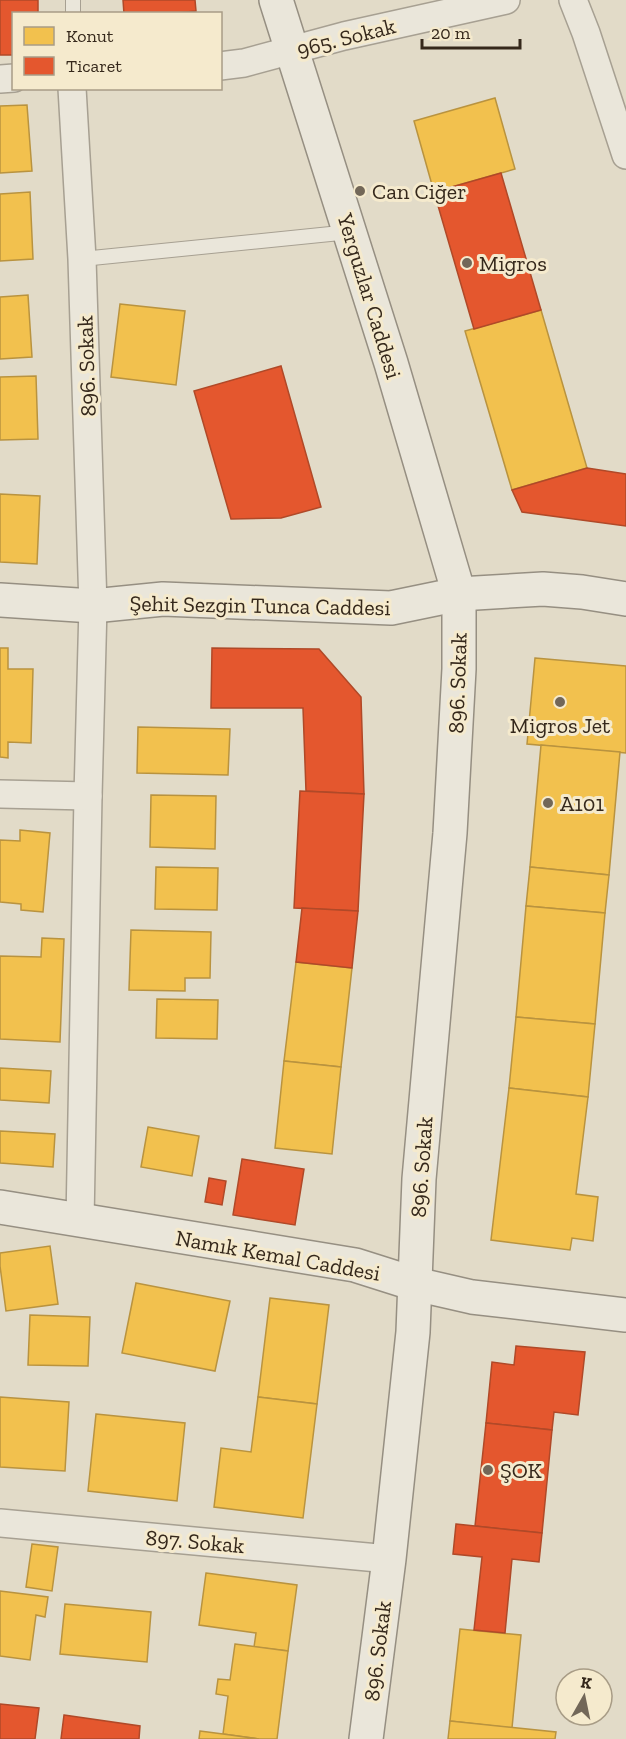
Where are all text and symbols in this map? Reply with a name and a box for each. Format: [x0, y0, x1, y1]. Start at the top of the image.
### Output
legend [12, 12, 222, 90]
street label: 965. Sokak [294, 12, 399, 63]
scale bar [422, 12, 520, 50]
text: 20 m [431, 22, 471, 44]
text: Konut [66, 25, 114, 47]
text: Ticaret [66, 55, 122, 77]
place label: Can Ciğer [372, 178, 466, 205]
marker: Can Ciğer [353, 184, 367, 198]
street label: Yerguzlar Caddesi [331, 209, 407, 382]
place label: Migros [479, 250, 547, 277]
marker: Migros [460, 256, 474, 270]
street label: 896. Sokak [71, 314, 102, 417]
street label: Şehit Sezgin Tunca Caddesi [129, 590, 391, 621]
street label: 896. Sokak [442, 631, 473, 734]
marker: Migros Jet [553, 695, 567, 709]
place label: Migros Jet [510, 712, 611, 739]
place label: A101 [560, 790, 604, 817]
marker: A101 [541, 796, 555, 810]
street label: 896. Sokak [405, 1115, 439, 1218]
street label: Namık Kemal Caddesi [173, 1224, 382, 1287]
place label: ŞOK [500, 1457, 542, 1484]
marker: ŞOK [481, 1463, 495, 1477]
street label: 897. Sokak [144, 1524, 246, 1559]
street label: 896. Sokak [358, 1599, 397, 1703]
north arrow [554, 1667, 614, 1727]
text: K [579, 1672, 593, 1693]

